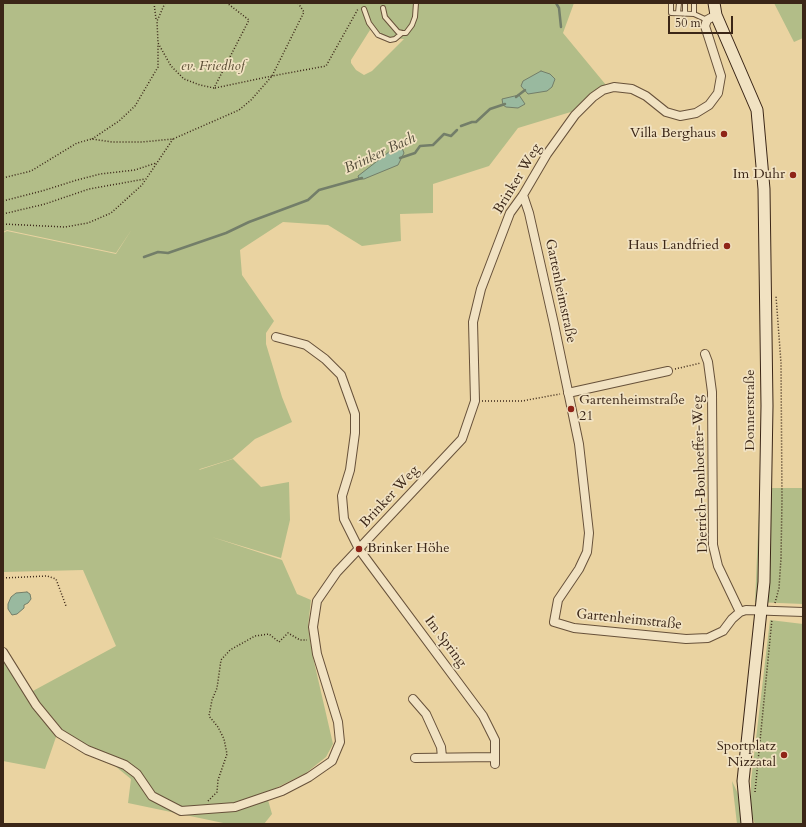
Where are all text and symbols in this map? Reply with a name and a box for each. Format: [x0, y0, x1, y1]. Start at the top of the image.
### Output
scale bar [670, 8, 735, 34]
text: 50 m [675, 15, 701, 31]
park label: ev. Friedhof [181, 59, 245, 75]
place label: Villa Berghaus [630, 126, 716, 142]
marker: Villa Berghaus [719, 129, 729, 139]
water label: Brinker Bach [341, 130, 419, 178]
street label: Brinker Weg [490, 141, 546, 217]
place label: Im Duhr [733, 167, 785, 183]
marker: Im Duhr [788, 170, 798, 180]
street label: Gartenheimstraße [541, 238, 579, 344]
place label: Haus Landfried [628, 238, 719, 254]
marker: Haus Landfried [722, 241, 732, 251]
street label: Donnerstraße [743, 369, 759, 451]
place label: Gartenheimstraße 21 [579, 393, 685, 426]
street label: Dietrich-Bonhoeffer-Weg [690, 395, 712, 553]
marker: Gartenheimstraße 21 [566, 404, 576, 414]
street label: Brinker Weg [357, 462, 423, 532]
place label: Brinker Höhe [367, 541, 450, 557]
marker: Brinker Höhe [354, 544, 364, 554]
street label: Gartenheimstraße [576, 606, 682, 634]
street label: Im Spring [420, 613, 470, 671]
place label: Sportplatz Nizzatal [717, 739, 776, 772]
marker: Sportplatz Nizzatal [779, 750, 789, 760]

